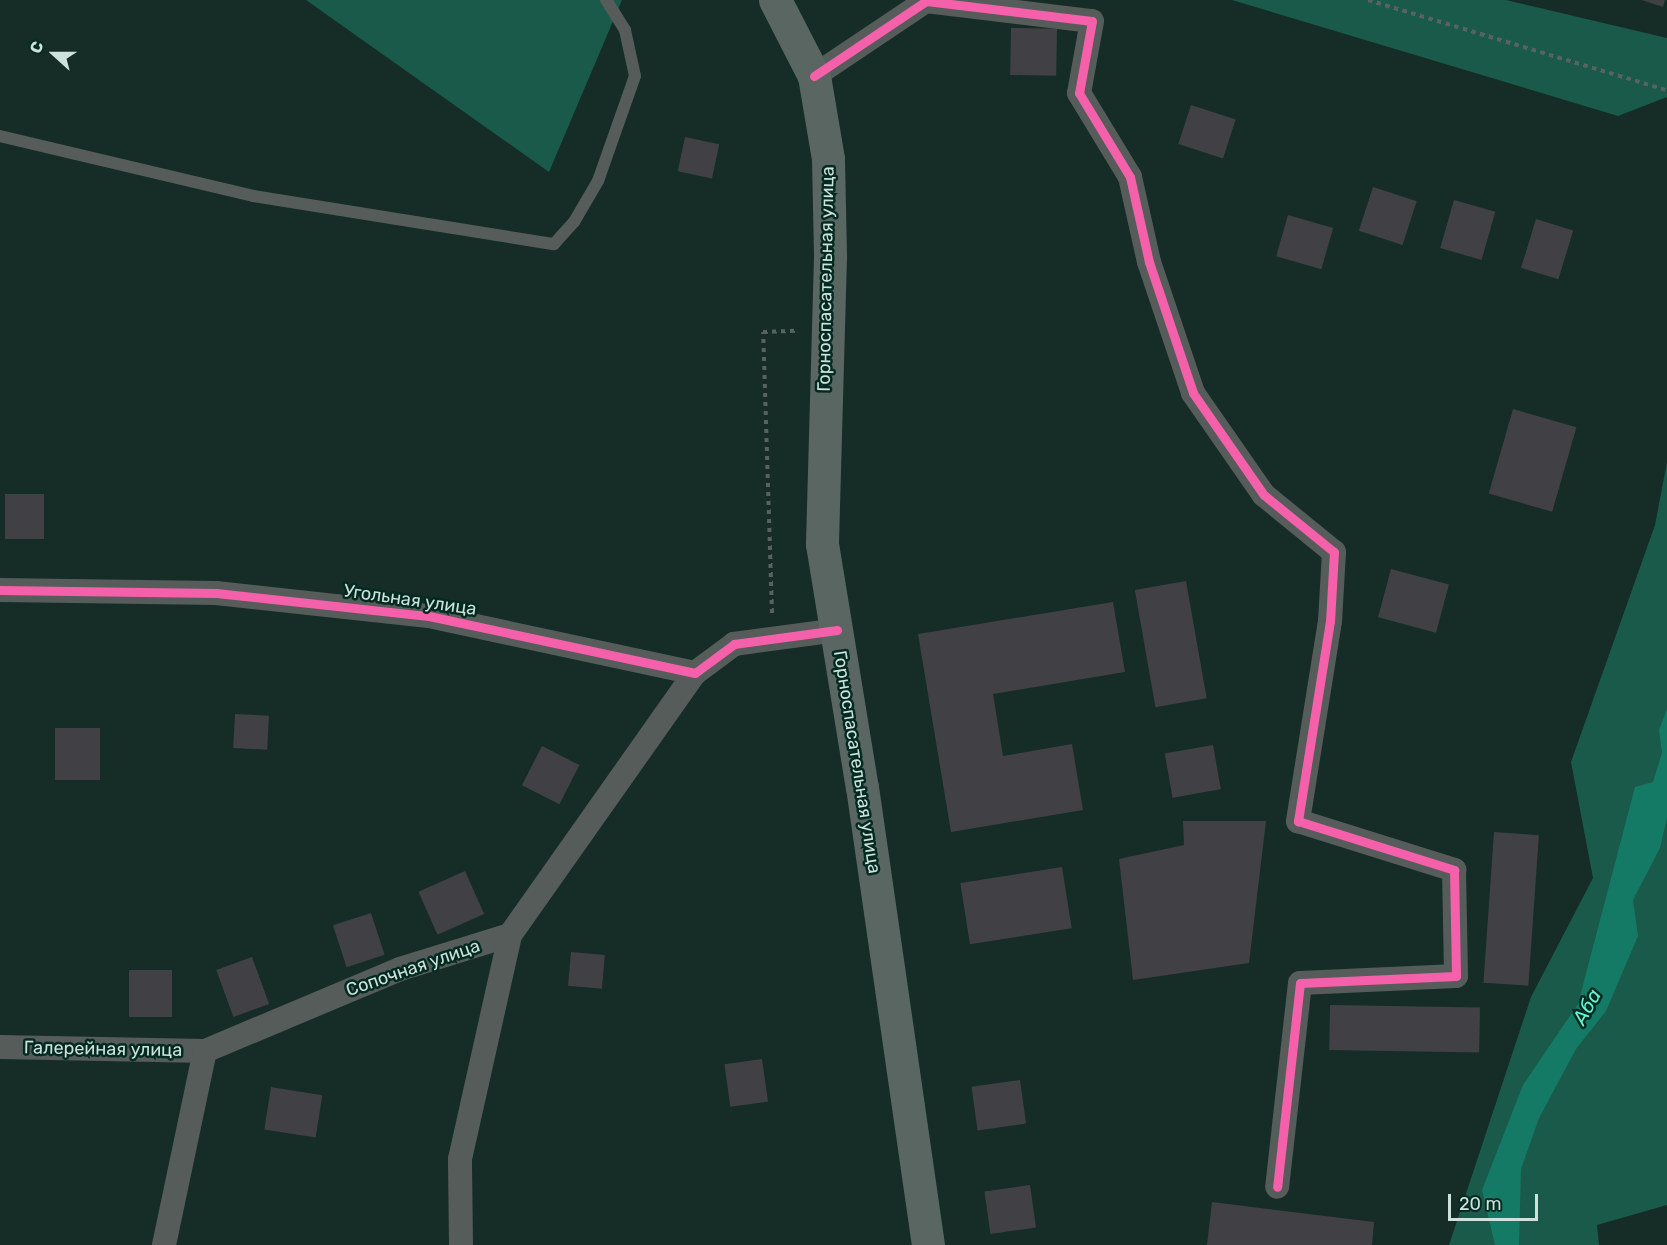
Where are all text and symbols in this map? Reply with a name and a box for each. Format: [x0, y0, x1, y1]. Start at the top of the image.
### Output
north arrow [24, 24, 84, 84]
text: С [26, 39, 48, 56]
street label: Горноспасательная улица [813, 166, 839, 392]
street label: Угольная улица [342, 580, 478, 620]
street label: Горноспасательная улица [829, 649, 885, 875]
street label: Сопочная улица [343, 935, 483, 1001]
water label: Аба [1568, 985, 1606, 1029]
street label: Галерейная улица [24, 1037, 182, 1061]
scale bar [1451, 1182, 1541, 1220]
text: 20 m [1459, 1193, 1501, 1215]

